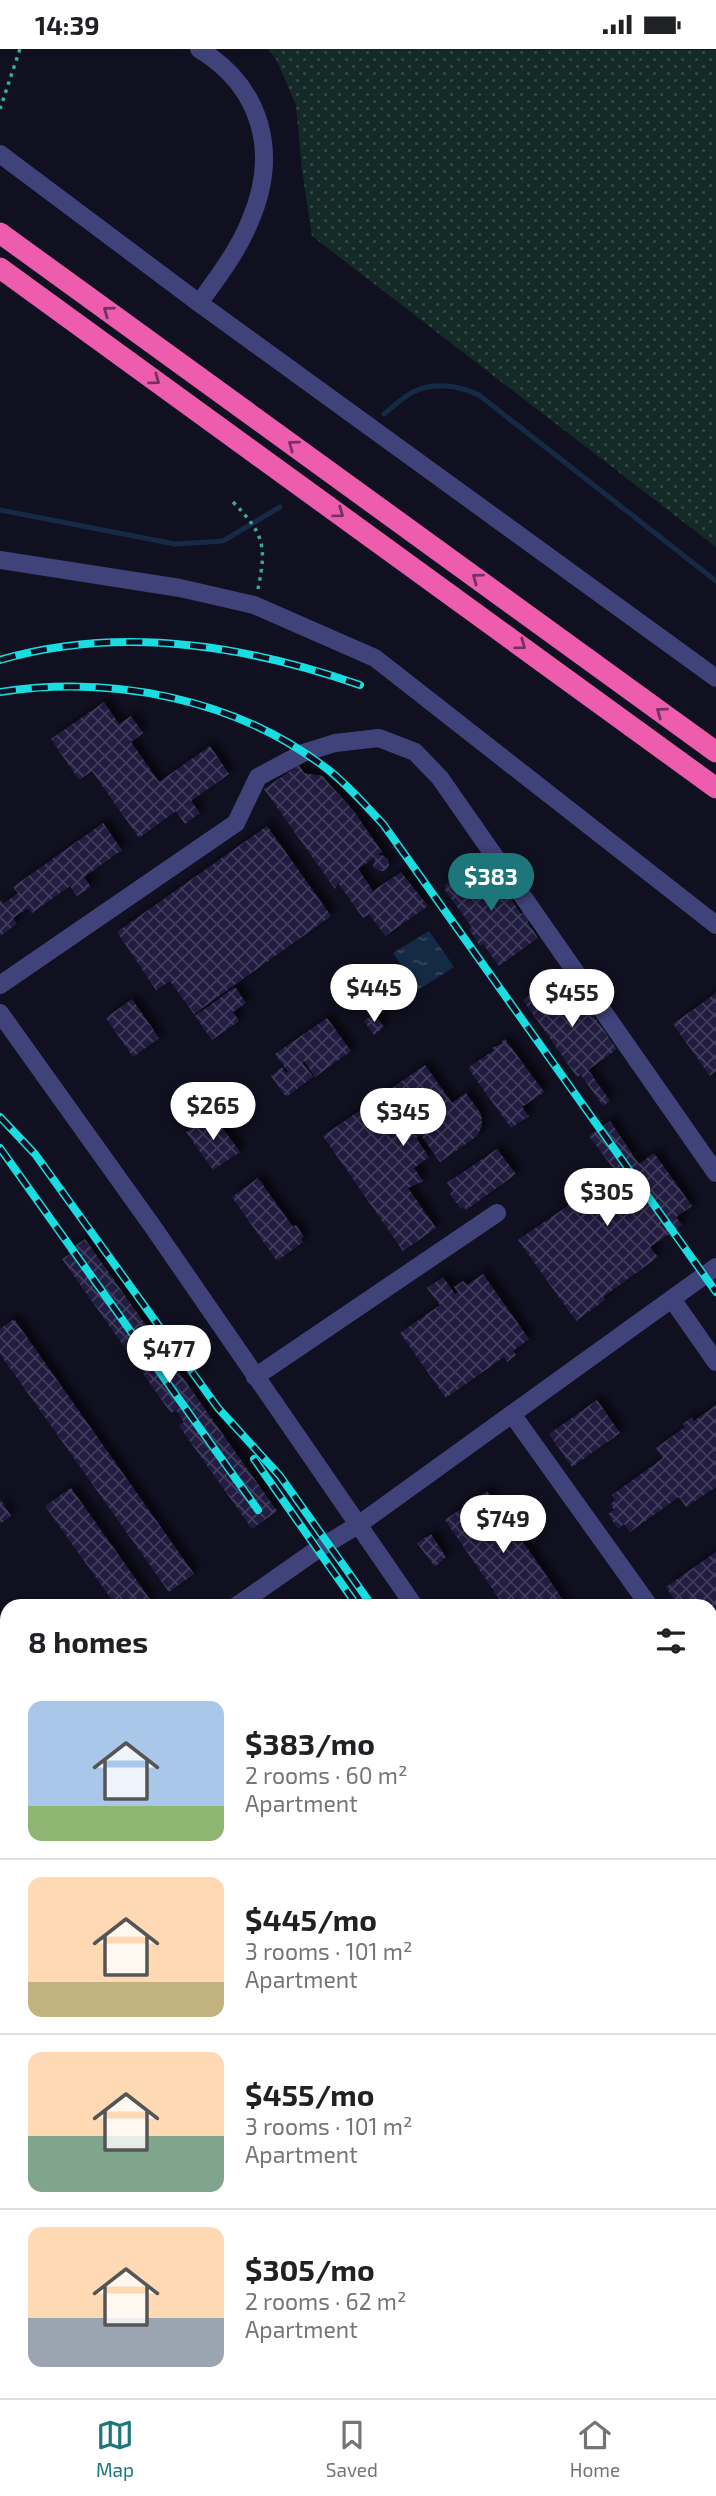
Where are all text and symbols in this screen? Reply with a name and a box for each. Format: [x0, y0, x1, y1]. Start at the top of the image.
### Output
text: 14:39 [35, 9, 100, 40]
one-way arrow [103, 307, 116, 319]
one-way arrow [147, 372, 160, 384]
one-way arrow [288, 441, 300, 453]
one-way arrow [331, 505, 344, 517]
one-way arrow [472, 574, 485, 587]
one-way arrow [514, 637, 526, 650]
one-way arrow [656, 708, 669, 720]
pin: $383 [450, 853, 532, 913]
text: $383 [464, 862, 518, 890]
pin: $445 [333, 965, 415, 1024]
pin: $455 [531, 969, 613, 1029]
text: $445 [346, 973, 402, 1001]
text: $455 [545, 978, 599, 1006]
pin: $265 [172, 1083, 254, 1142]
pin: $345 [362, 1089, 444, 1148]
text: $265 [187, 1091, 239, 1119]
text: $345 [376, 1097, 430, 1125]
pin: $305 [566, 1169, 648, 1228]
text: $305 [580, 1177, 634, 1205]
pin: $477 [128, 1325, 210, 1385]
text: $477 [143, 1334, 195, 1362]
pin: $749 [462, 1495, 544, 1555]
text: $749 [476, 1504, 530, 1532]
icon: filters [652, 1622, 690, 1660]
text: 8 homes [28, 1623, 148, 1659]
text: $383/mo [245, 1725, 375, 1761]
icon: home [84, 1729, 168, 1813]
text: 2 rooms · 60 m² [245, 1761, 407, 1789]
text: Apartment [245, 1789, 358, 1817]
text: $445/mo [245, 1901, 377, 1937]
icon: home [84, 1905, 168, 1989]
text: 3 rooms · 101 m² [245, 1937, 412, 1965]
text: Apartment [245, 1965, 358, 1993]
text: $455/mo [245, 2076, 374, 2112]
icon: home [84, 2080, 168, 2164]
text: 3 rooms · 101 m² [245, 2112, 412, 2140]
text: Apartment [245, 2140, 358, 2168]
text: $305/mo [245, 2251, 375, 2287]
icon: home [84, 2255, 168, 2339]
text: 2 rooms · 62 m² [245, 2287, 407, 2315]
text: Apartment [245, 2315, 358, 2343]
tab: Map [96, 2416, 134, 2481]
tab: Saved [326, 2416, 378, 2481]
tab: Home [570, 2416, 620, 2481]

